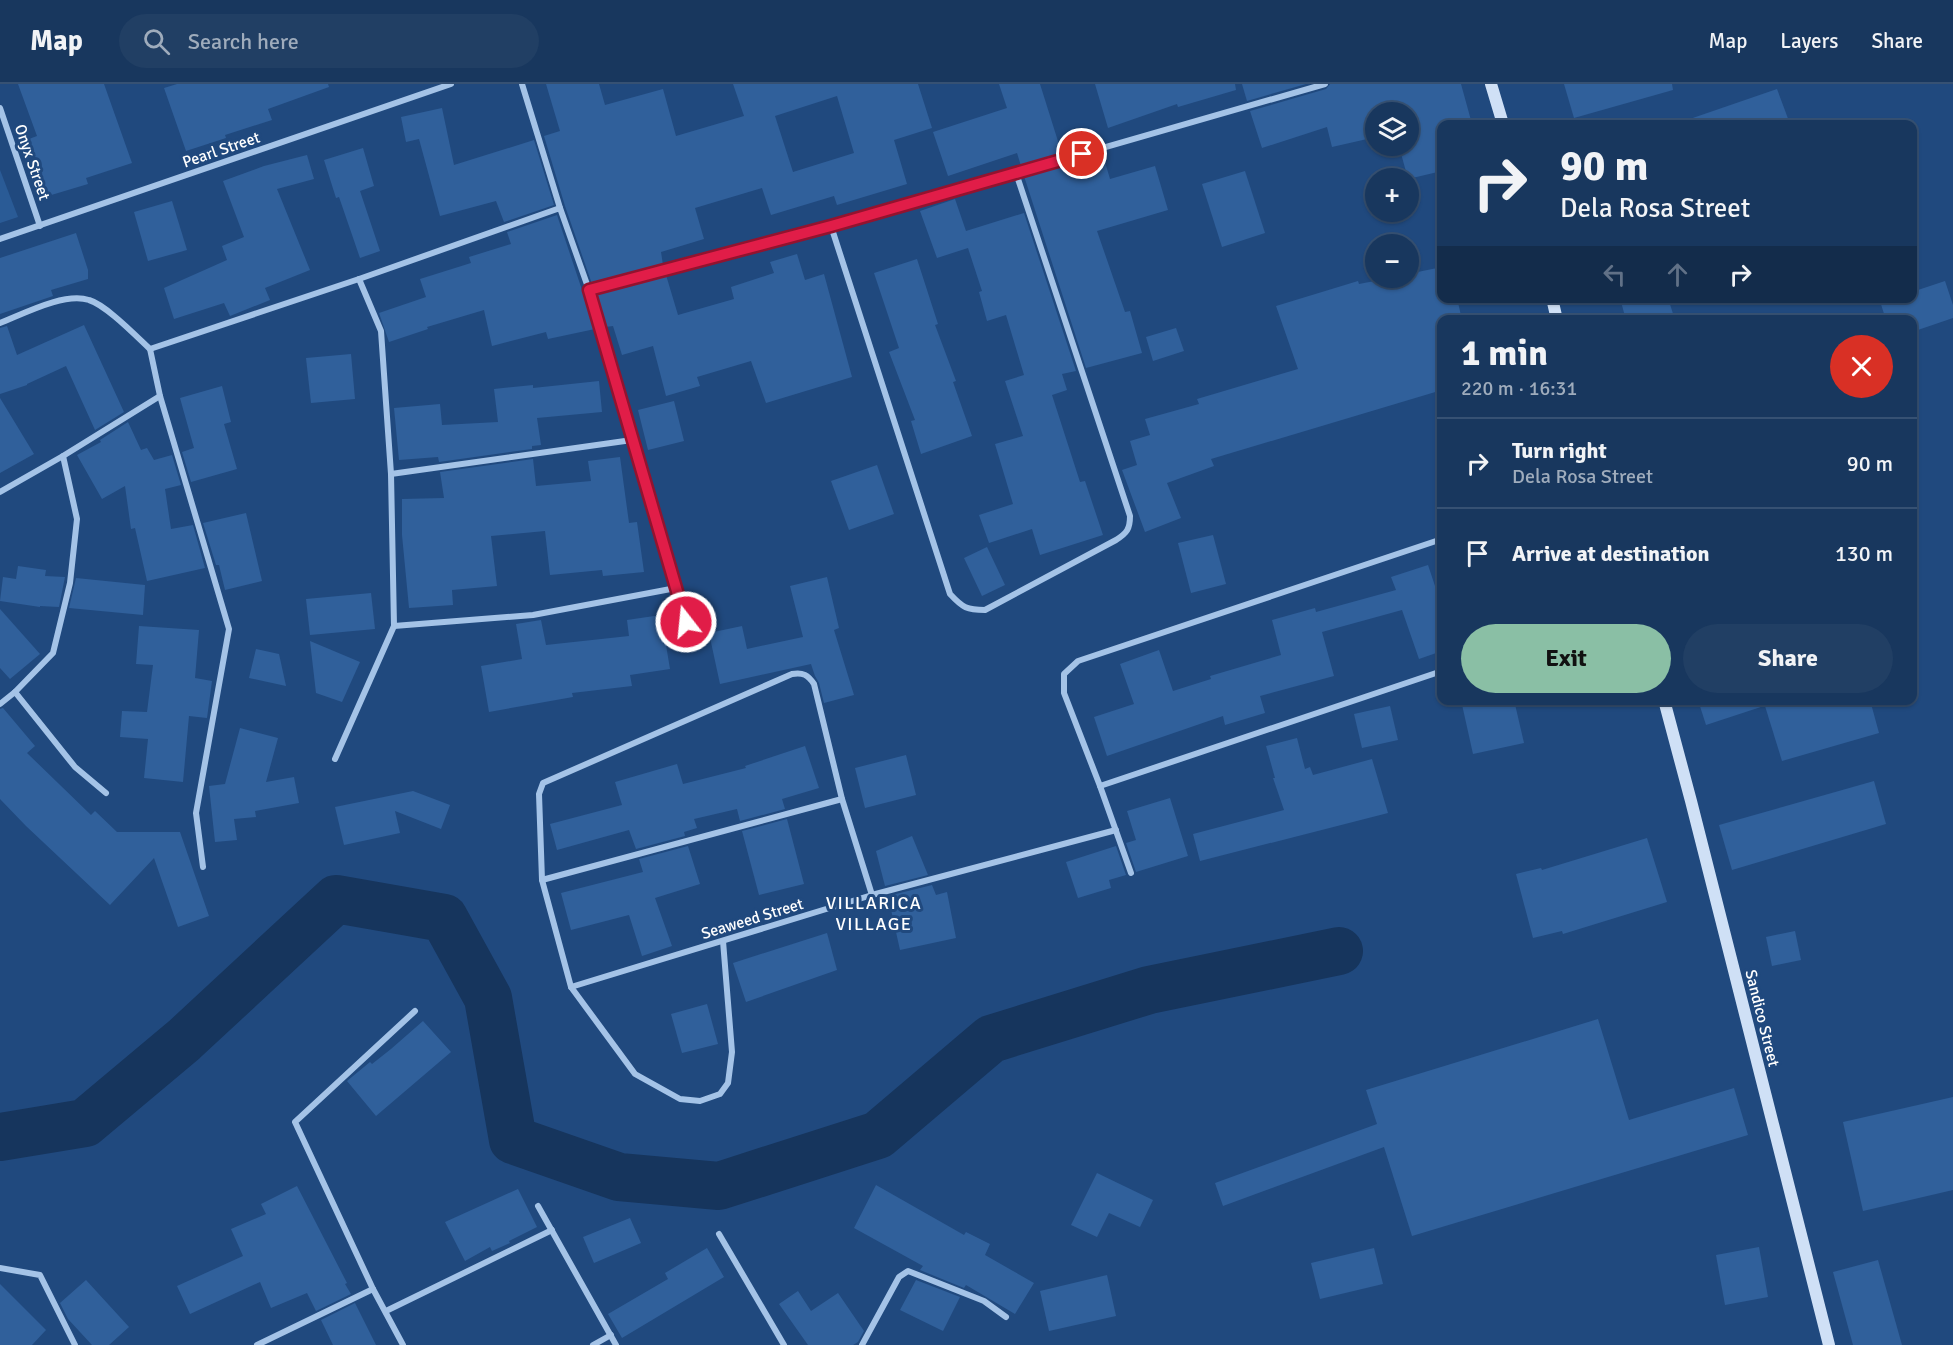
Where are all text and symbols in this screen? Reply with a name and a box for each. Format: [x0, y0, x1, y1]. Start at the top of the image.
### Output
search box [119, 14, 539, 68]
text: Map [30, 24, 83, 58]
icon: search [140, 25, 173, 58]
text: Search here [188, 28, 299, 55]
text: Map [1709, 28, 1747, 54]
text: Layers [1780, 28, 1838, 54]
text: Share [1871, 28, 1923, 54]
map controls [1365, 102, 1419, 288]
button: layers [1365, 102, 1419, 156]
street label: Onyx Street [10, 122, 55, 203]
street label: Pearl Street [180, 127, 263, 173]
pin [1056, 128, 1107, 179]
icon: arrive [1065, 137, 1098, 170]
text: 90 m [1560, 141, 1649, 192]
icon: right [1461, 144, 1539, 222]
button: + [1365, 168, 1419, 222]
text: Dela Rosa Street [1560, 192, 1750, 225]
button: − [1365, 234, 1419, 288]
icon: left [1598, 258, 1631, 291]
icon: ahead [1661, 258, 1694, 291]
icon: right [1724, 258, 1757, 291]
text: 1 min [1461, 331, 1548, 376]
button: close [1830, 335, 1893, 398]
text: 220 m · 16:31 [1461, 376, 1577, 401]
text: Turn right [1512, 437, 1607, 464]
icon: right [1461, 447, 1494, 480]
text: 90 m [1847, 450, 1893, 477]
text: Dela Rosa Street [1512, 464, 1653, 489]
icon: arrive [1461, 537, 1494, 570]
text: Arrive at destination [1512, 540, 1709, 567]
text: 130 m [1835, 540, 1893, 567]
position arrow [654, 590, 718, 654]
button: Exit [1461, 624, 1671, 693]
button: Share [1683, 624, 1893, 693]
district label: VILLARICA VILLAGE [826, 892, 922, 935]
street label: Seaweed Street [699, 894, 806, 944]
street label: Sandico Street [1740, 968, 1784, 1069]

